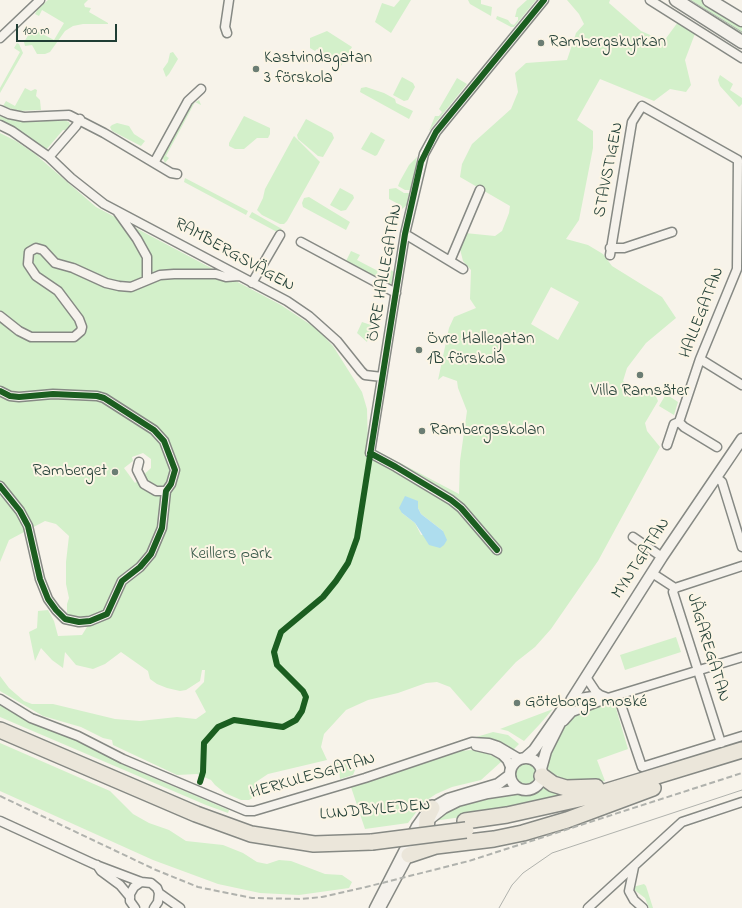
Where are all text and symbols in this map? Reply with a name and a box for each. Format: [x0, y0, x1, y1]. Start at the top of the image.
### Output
scale bar [18, 16, 119, 42]
text: 100 m [23, 22, 50, 40]
place label: Rambergskyrkan [549, 33, 666, 53]
marker: Rambergskyrkan [536, 38, 546, 48]
place label: Kastvindsgatan 3 förskola [264, 49, 372, 89]
marker: Kastvindsgatan 3 förskola [251, 64, 261, 74]
street label: STAVSTIGEN [591, 121, 629, 219]
street label: ÖVRE HALLEGATAN [364, 203, 408, 343]
street label: RAMBERGSVÄGEN [170, 215, 298, 297]
street label: HALLEGATAN [676, 265, 730, 361]
place label: Övre Hallegatan 1B förskola [427, 330, 534, 370]
marker: Övre Hallegatan 1B förskola [414, 345, 424, 355]
marker: Villa Ramsäter [635, 370, 645, 380]
place label: Villa Ramsäter [591, 382, 689, 402]
place label: Rambergsskolan [430, 421, 545, 441]
marker: Rambergsskolan [417, 426, 427, 436]
place label: Ramberget [32, 462, 107, 482]
marker: Ramberget [110, 467, 120, 477]
street label: MYNTGATAN [608, 515, 676, 603]
park label: Keillers park [190, 545, 272, 565]
street label: JÄGAREGATAN [681, 591, 733, 705]
place label: Göteborgs moské [525, 693, 647, 713]
marker: Göteborgs moské [512, 698, 522, 708]
street label: HERKULESGATAN [248, 749, 378, 805]
street label: LUNDBYLEDEN [319, 796, 431, 826]

